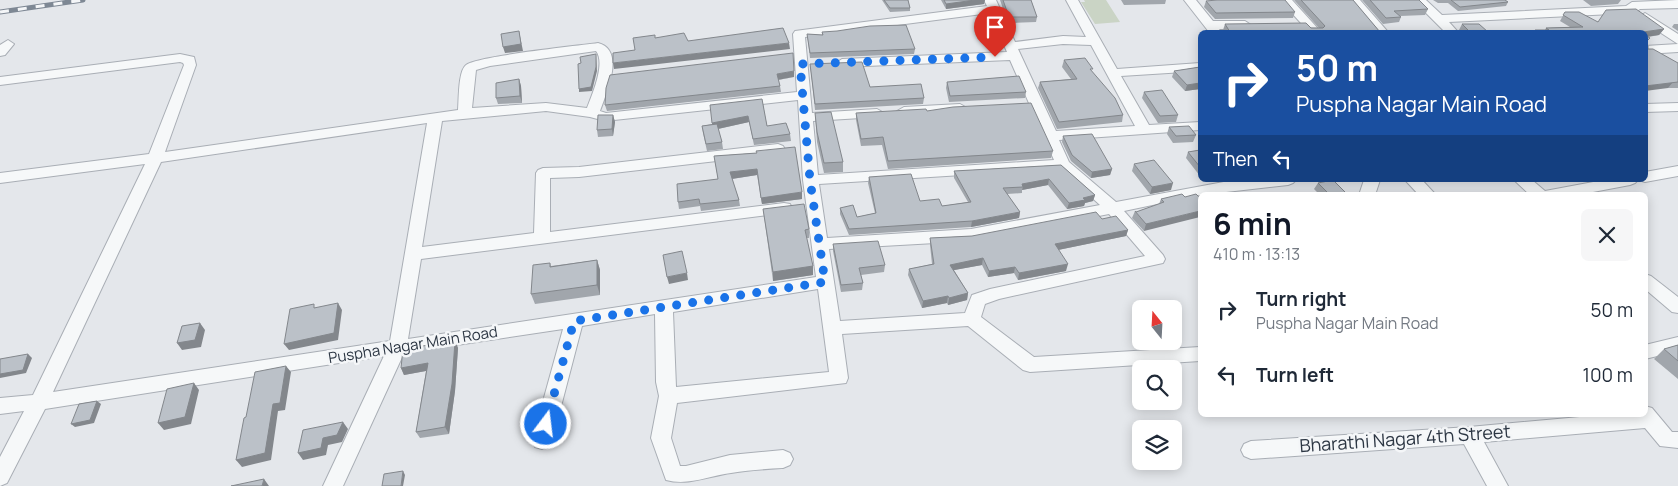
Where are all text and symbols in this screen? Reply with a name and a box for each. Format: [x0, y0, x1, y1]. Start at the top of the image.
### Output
pin [974, 6, 1016, 57]
icon: arrive [981, 13, 1009, 41]
text: 50 m [1296, 44, 1378, 92]
icon: right [1213, 50, 1278, 115]
text: Puspha Nagar Main Road [1296, 89, 1547, 119]
icon: left [1268, 145, 1296, 173]
text: Then [1213, 146, 1258, 172]
text: 6 min [1213, 203, 1292, 244]
button: close [1581, 209, 1633, 261]
text: 410 m · 13:13 [1213, 243, 1300, 265]
text: Turn right [1256, 286, 1346, 312]
icon: right [1213, 296, 1241, 324]
text: 50 m [1591, 297, 1633, 323]
north arrow [1132, 300, 1182, 350]
map controls [1132, 300, 1182, 470]
text: Puspha Nagar Main Road [1256, 312, 1439, 334]
street label: Puspha Nagar Main Road [327, 321, 499, 368]
button: search [1132, 360, 1182, 410]
icon: left [1213, 361, 1241, 389]
text: Turn left [1256, 362, 1334, 388]
text: 100 m [1582, 362, 1633, 388]
position arrow [519, 397, 571, 449]
street label: Bharathi Nagar 4th Street [1299, 419, 1511, 457]
button: layers [1132, 420, 1182, 470]

